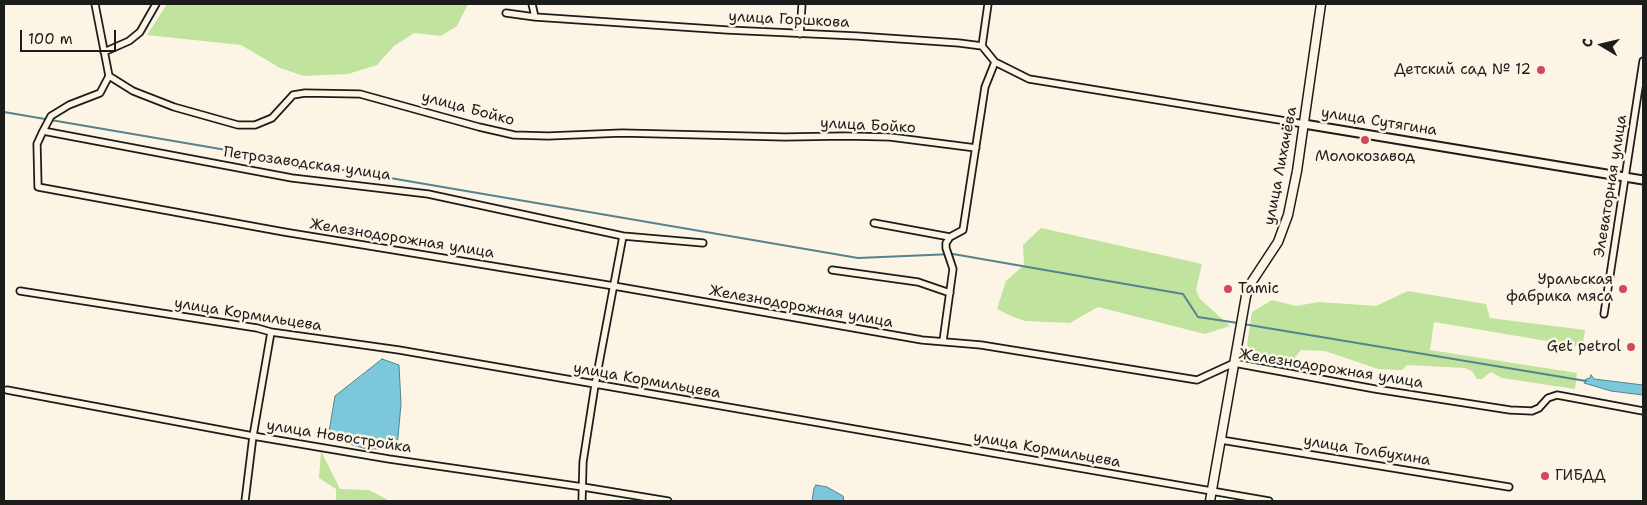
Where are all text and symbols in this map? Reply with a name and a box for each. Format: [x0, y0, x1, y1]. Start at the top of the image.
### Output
street label: улица Горшкова [728, 8, 850, 32]
scale bar [22, 20, 119, 52]
north arrow [1577, 20, 1627, 70]
text: 100 m [28, 29, 73, 49]
text: С [1578, 37, 1597, 48]
place label: Детский сад № 12 [1394, 61, 1531, 79]
marker: Детский сад № 12 [1535, 64, 1547, 76]
street label: улица Бойко [420, 88, 516, 130]
street label: улица Сутягина [1320, 104, 1438, 140]
street label: улица Лихачёва [1261, 105, 1301, 227]
street label: Элеваторная улица [1591, 114, 1631, 258]
street label: улица Бойко [820, 115, 916, 137]
marker: Молокозавод [1359, 134, 1371, 146]
street label: Петрозаводская улица [222, 143, 392, 185]
place label: Молокозавод [1315, 148, 1415, 166]
street label: Железнодорожная улица [309, 216, 495, 262]
place label: Уральская фабрика мяса [1506, 271, 1613, 306]
place label: Tamic [1238, 280, 1279, 298]
street label: Железнодорожная улица [708, 282, 894, 332]
marker: Tamic [1222, 283, 1234, 295]
marker: Уральская фабрика мяса [1617, 283, 1629, 295]
street label: улица Кормильцева [173, 294, 323, 336]
place label: Get petrol [1547, 338, 1621, 356]
marker: Get petrol [1625, 341, 1637, 353]
street label: Железнодорожная улица [1238, 346, 1424, 392]
street label: улица Кормильцева [572, 359, 722, 403]
street label: улица Новостройка [265, 417, 413, 457]
street label: улица Кормильцева [972, 428, 1122, 472]
street label: улица Толбухина [1302, 432, 1432, 470]
place label: ГИБДД [1555, 467, 1606, 485]
marker: ГИБДД [1539, 470, 1551, 482]

